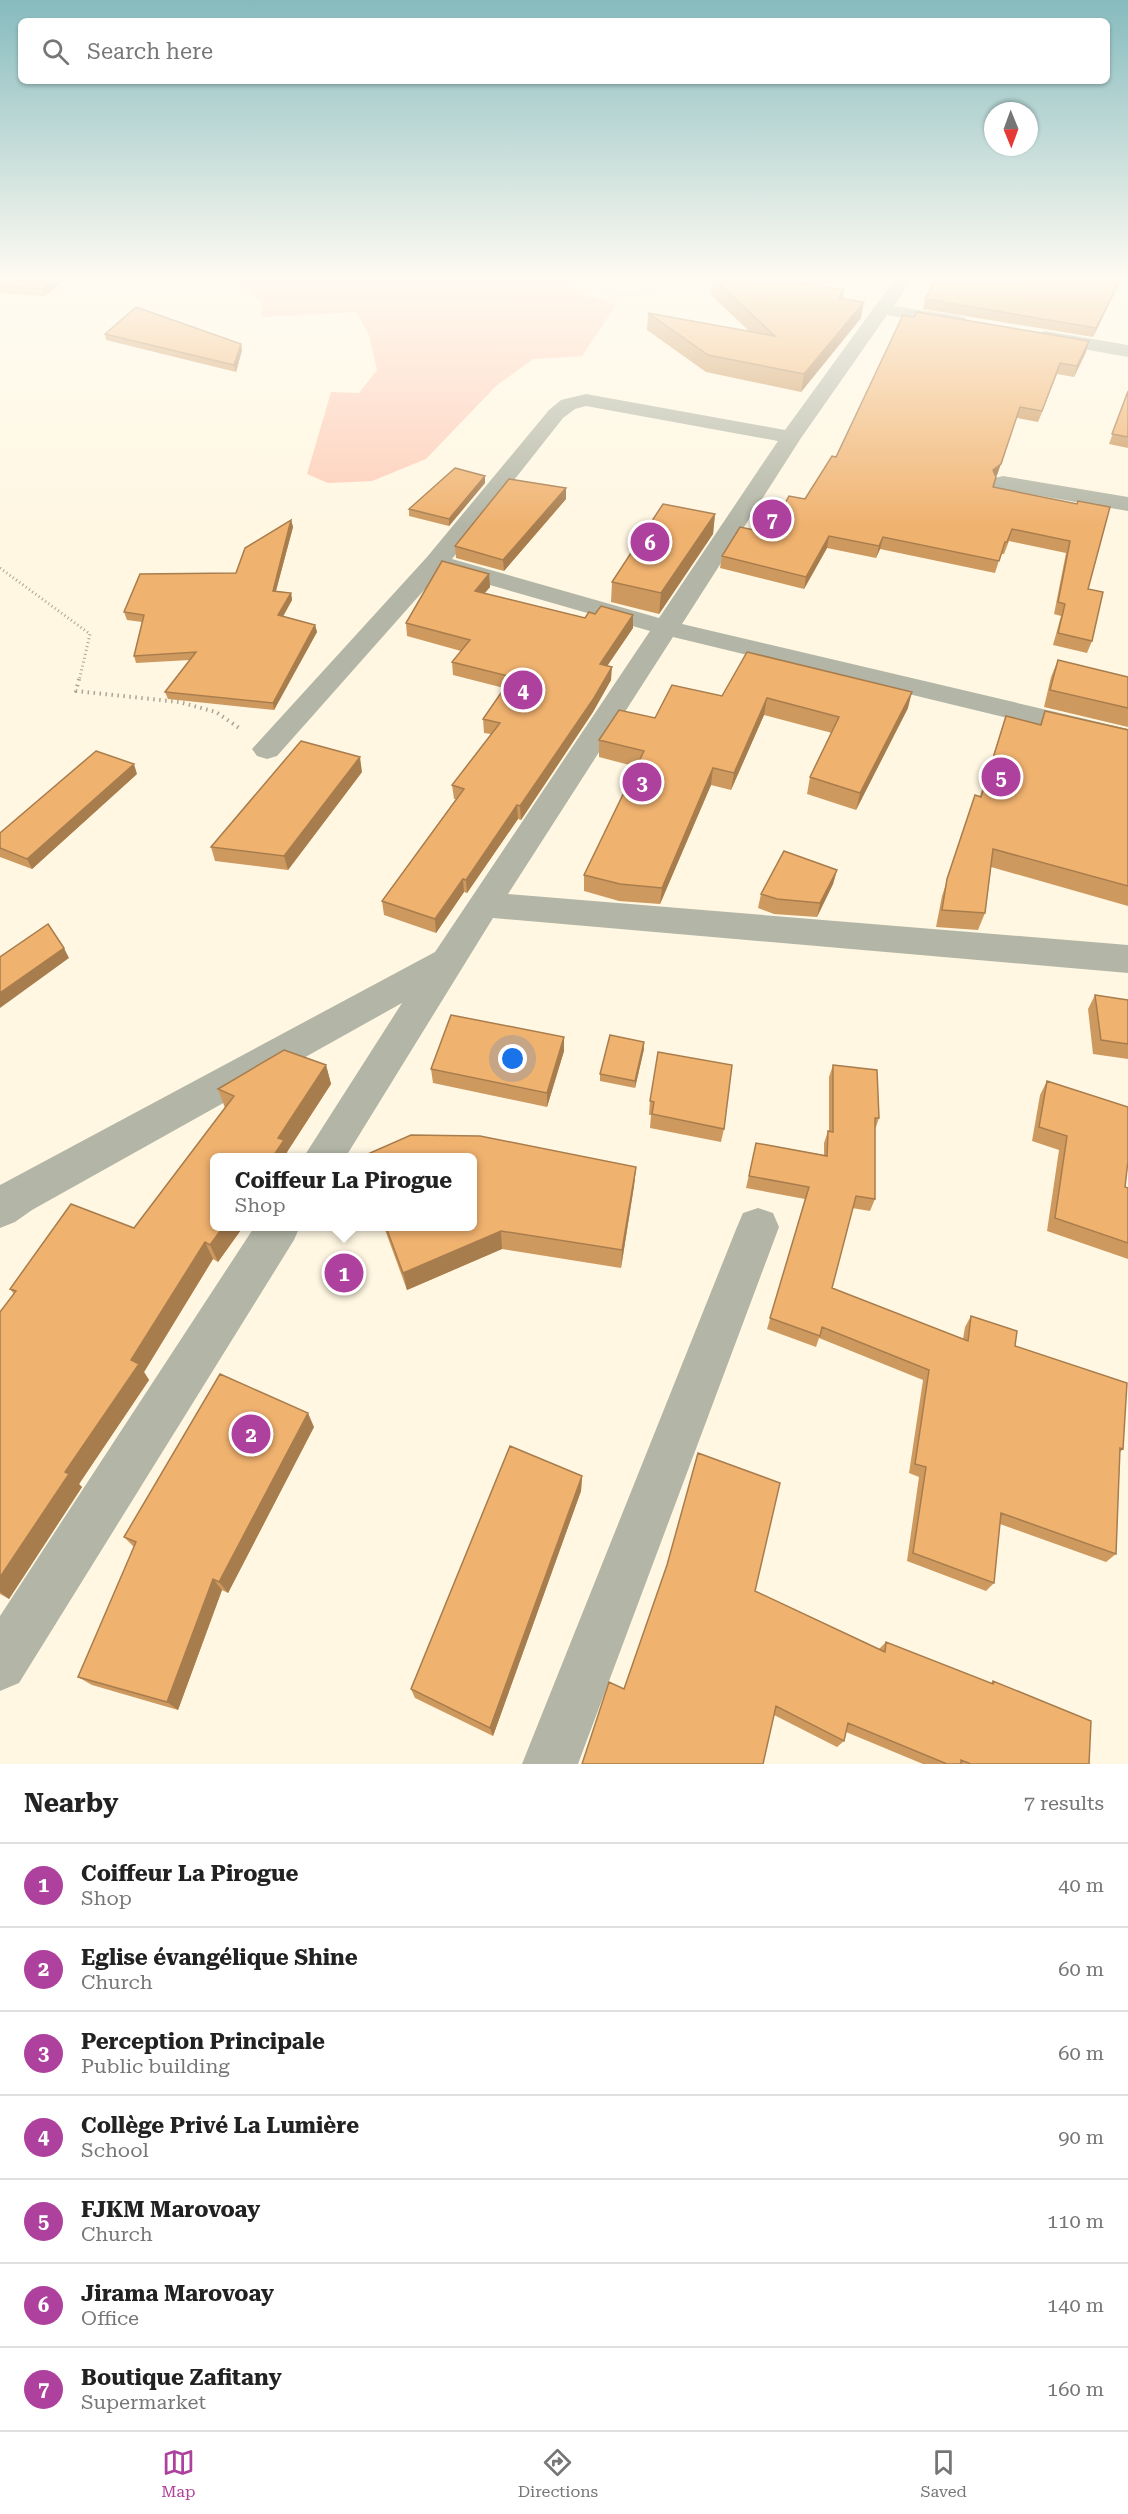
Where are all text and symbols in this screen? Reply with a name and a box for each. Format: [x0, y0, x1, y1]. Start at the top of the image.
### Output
search box [18, 18, 1110, 84]
icon: search [39, 35, 72, 68]
text: Search here [87, 39, 213, 64]
north arrow [984, 102, 1038, 156]
pin: 7 [752, 496, 792, 542]
pin: 6 [630, 520, 670, 564]
pin: 4 [504, 668, 542, 712]
pin: 5 [982, 754, 1020, 800]
pin: 3 [622, 760, 662, 804]
your location [498, 1044, 527, 1073]
popup [210, 1153, 477, 1231]
text: Coiffeur La Pirogue [235, 1168, 452, 1193]
text: Shop [235, 1193, 285, 1217]
pin: 1 [324, 1250, 364, 1296]
pin: 2 [232, 1412, 270, 1456]
text: Nearby [24, 1788, 118, 1818]
text: 7 results [1024, 1791, 1104, 1815]
text: Coiffeur La Pirogue [81, 1861, 299, 1886]
text: 1 [38, 1873, 49, 1897]
text: 40 m [1058, 1873, 1104, 1897]
text: Shop [81, 1886, 132, 1910]
text: Eglise évangélique Shine [81, 1945, 358, 1970]
text: 2 [38, 1957, 49, 1981]
text: 60 m [1058, 1957, 1104, 1981]
text: Church [81, 1970, 153, 1994]
text: Perception Principale [81, 2029, 325, 2054]
text: 3 [38, 2041, 49, 2065]
text: 60 m [1058, 2041, 1104, 2065]
text: Public building [81, 2054, 230, 2078]
text: Collège Privé La Lumière [81, 2113, 359, 2138]
text: 4 [38, 2125, 49, 2149]
text: 90 m [1058, 2125, 1104, 2149]
text: School [81, 2138, 149, 2162]
text: FJKM Marovoay [81, 2197, 260, 2222]
text: 5 [38, 2209, 49, 2233]
text: 110 m [1047, 2209, 1104, 2233]
text: Church [81, 2222, 153, 2246]
text: Jirama Marovoay [81, 2281, 274, 2306]
text: 6 [38, 2293, 49, 2317]
text: 140 m [1047, 2293, 1104, 2317]
text: Office [81, 2306, 139, 2330]
text: Boutique Zafitany [81, 2365, 282, 2390]
text: 7 [38, 2377, 49, 2401]
text: 160 m [1047, 2377, 1104, 2401]
text: Supermarket [81, 2390, 206, 2414]
tab: Map [161, 2446, 195, 2501]
tab: Directions [518, 2446, 598, 2501]
tab: Saved [920, 2446, 967, 2501]

